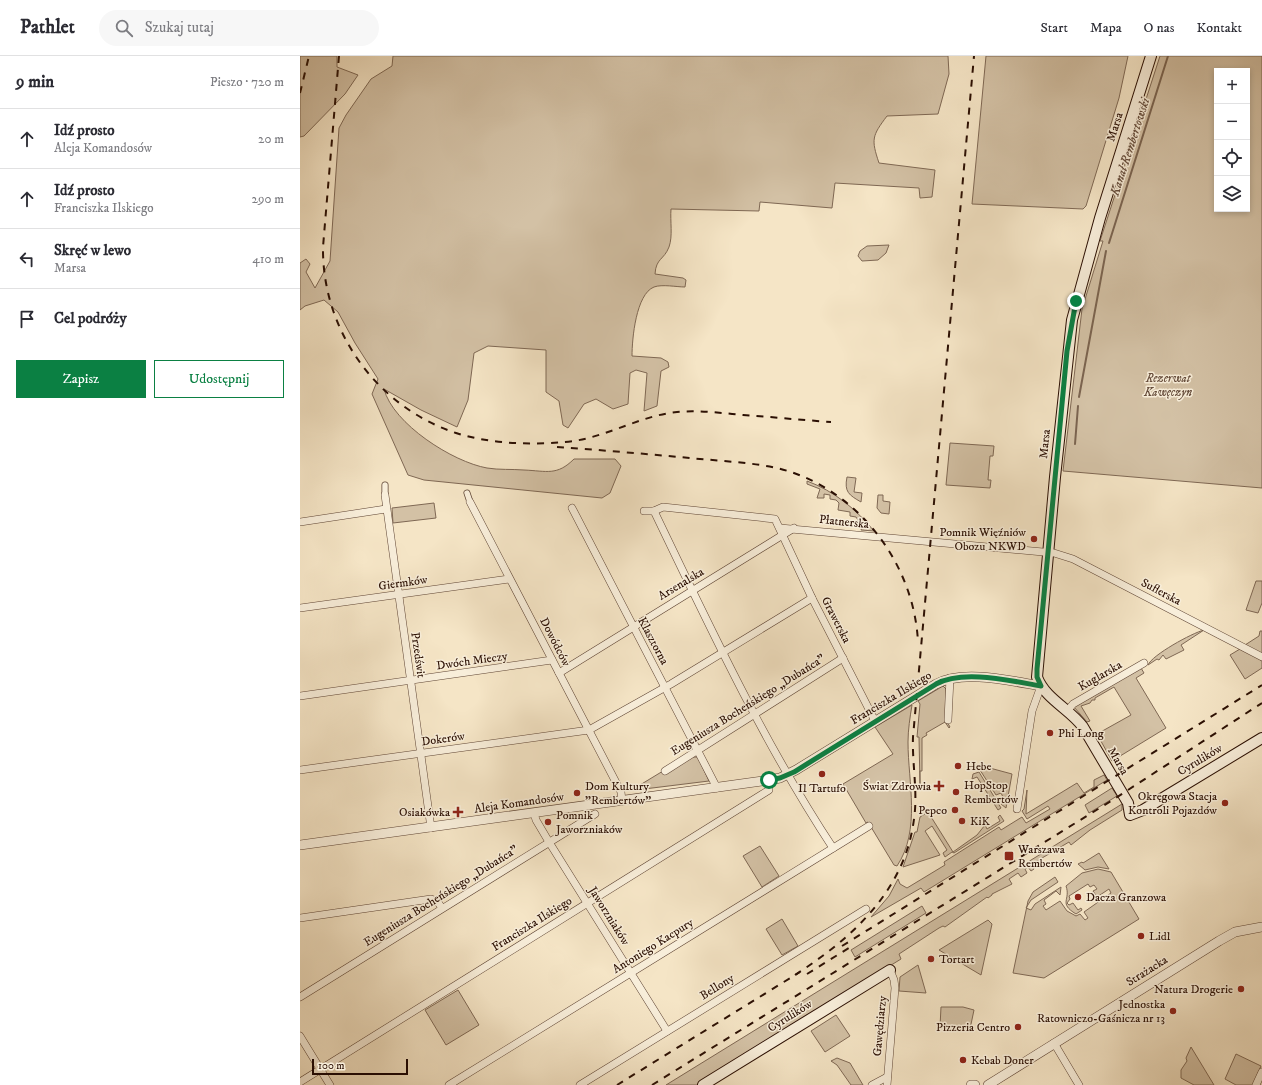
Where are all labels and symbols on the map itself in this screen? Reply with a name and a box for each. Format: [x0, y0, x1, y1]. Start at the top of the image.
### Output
water label: Kanał Rembertowski [1106, 94, 1154, 199]
street label: Marsa [1103, 110, 1127, 143]
route end [1067, 292, 1085, 310]
park label: Rezerwat Kawęczyn [1143, 371, 1192, 400]
street label: Marsa [1036, 428, 1054, 460]
street label: Płatnerska [818, 512, 871, 532]
place label: Pomnik Więźniów Obozu NKWD [939, 525, 1026, 554]
marker: Pomnik Więźniów Obozu NKWD [1029, 534, 1039, 544]
street label: Arsenalska [655, 564, 708, 604]
street label: Giermków [378, 572, 429, 594]
street label: Suflerska [1138, 575, 1184, 609]
street label: Grawerska [818, 594, 854, 647]
street label: Dowódców [536, 615, 574, 669]
street label: Klasztorna [634, 615, 672, 668]
street label: Przedświt [407, 631, 429, 679]
street label: Dwóch Mieczy [436, 649, 509, 673]
street label: Eugeniusza Bocheńskiego „Dubańca” [668, 651, 828, 759]
street label: Kuglarska [1075, 657, 1125, 695]
street label: Franciszka Ilskiego [848, 668, 934, 728]
place label: Phi Long [1058, 726, 1104, 741]
street label: Dokerów [420, 728, 466, 749]
marker: Phi Long [1045, 728, 1055, 738]
street label: Cyrulików [1175, 741, 1226, 779]
street label: Marsa [1104, 744, 1132, 778]
place label: Hebe [966, 759, 991, 774]
marker: Hebe [953, 761, 963, 771]
marker: Il Tartufo [817, 769, 827, 779]
route start [760, 771, 778, 789]
place label: HopStop Rembertów [964, 778, 1019, 807]
place label: Dom Kultury "Rembertów" [585, 779, 651, 808]
place label: Świat Zdrowia [863, 779, 932, 794]
place label: Il Tartufo [798, 781, 846, 796]
marker: Świat Zdrowia [934, 781, 944, 791]
marker: HopStop Rembertów [951, 787, 961, 797]
marker: Dom Kultury "Rembertów" [572, 788, 582, 798]
street label: Aleja Komandosów [473, 789, 565, 817]
place label: Okręgowa Stacja Kontroli Pojazdów [1128, 789, 1218, 818]
marker: Okręgowa Stacja Kontroli Pojazdów [1220, 798, 1230, 808]
place label: Pepco [918, 803, 947, 818]
place label: Osiakówka [399, 805, 451, 820]
marker: Pepco [950, 805, 960, 815]
marker: Osiakówka [453, 807, 463, 817]
place label: Pomnik Jaworzniaków [555, 808, 623, 837]
place label: KiK [970, 814, 991, 829]
marker: KiK [957, 816, 967, 826]
marker: Pomnik Jaworzniaków [543, 817, 553, 827]
street label: Eugeniusza Bocheńskiego „Dubańca” [361, 842, 521, 950]
place label: Warszawa Rembertów [1017, 842, 1073, 871]
marker: Warszawa Rembertów [1003, 850, 1015, 862]
street label: Jaworzniaków [584, 883, 633, 948]
place label: Dacza Granzowa [1086, 890, 1167, 905]
marker: Dacza Granzowa [1073, 892, 1083, 902]
street label: Franciszka Ilskiego [489, 893, 575, 955]
street label: Antoniego Kacpury [610, 915, 697, 977]
place label: Lidl [1149, 929, 1171, 944]
marker: Lidl [1136, 931, 1146, 941]
place label: Tortart [939, 952, 974, 967]
street label: Strażacka [1123, 952, 1171, 990]
marker: Tortart [926, 954, 936, 964]
street label: Bellony [697, 971, 737, 1003]
place label: Natura Drogerie [1154, 982, 1233, 997]
marker: Natura Drogerie [1236, 984, 1246, 994]
street label: Gawędziarzy [870, 995, 890, 1057]
street label: Cyrulików [765, 996, 815, 1036]
place label: Jednostka Ratowniczo-Gaśnicza nr 13 [1037, 997, 1166, 1026]
marker: Jednostka Ratowniczo-Gaśnicza nr 13 [1168, 1006, 1178, 1016]
place label: Pizzeria Centro [936, 1020, 1010, 1035]
marker: Pizzeria Centro [1013, 1022, 1023, 1032]
place label: Kebab Doner [971, 1053, 1034, 1068]
marker: Kebab Doner [958, 1055, 968, 1065]
scale bar [312, 1057, 408, 1076]

